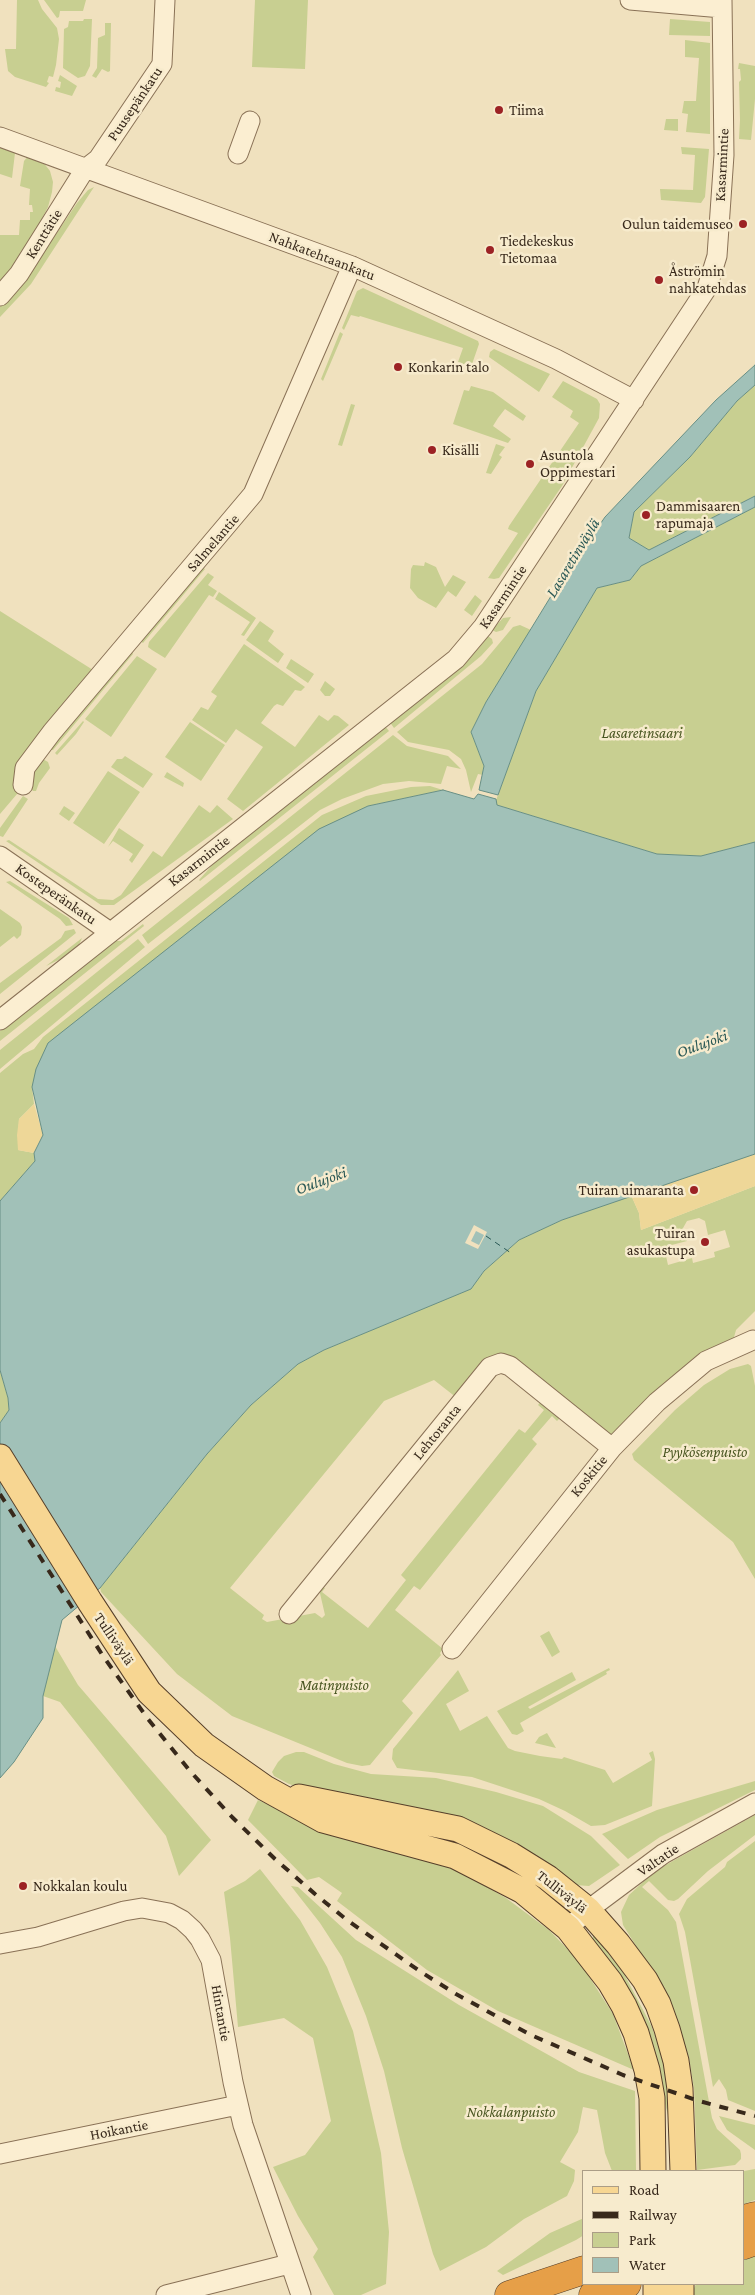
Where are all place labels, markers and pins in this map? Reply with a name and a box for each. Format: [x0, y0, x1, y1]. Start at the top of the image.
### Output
place label: Tiima [509, 101, 544, 119]
marker: Tiima [493, 104, 505, 116]
place label: Oulun taidemuseo [622, 215, 733, 233]
marker: Oulun taidemuseo [737, 218, 749, 230]
place label: Tiedekeskus Tietomaa [500, 232, 574, 267]
marker: Tiedekeskus Tietomaa [484, 244, 496, 256]
place label: Åströmin nahkatehdas [669, 262, 746, 297]
marker: Åströmin nahkatehdas [653, 274, 665, 286]
place label: Konkarin talo [408, 358, 489, 376]
marker: Konkarin talo [392, 361, 404, 373]
place label: Kisälli [442, 441, 479, 459]
marker: Kisälli [426, 444, 438, 456]
place label: Asuntola Oppimestari [540, 446, 615, 481]
marker: Asuntola Oppimestari [524, 458, 536, 470]
place label: Dammisaaren rapumaja [656, 497, 740, 532]
marker: Dammisaaren rapumaja [640, 509, 652, 521]
place label: Tuiran uimaranta [578, 1181, 684, 1199]
marker: Tuiran uimaranta [688, 1184, 700, 1196]
place label: Tuiran asukastupa [627, 1224, 695, 1259]
marker: Tuiran asukastupa [699, 1236, 711, 1248]
place label: Nokkalan koulu [33, 1877, 128, 1895]
marker: Nokkalan koulu [17, 1880, 29, 1892]

